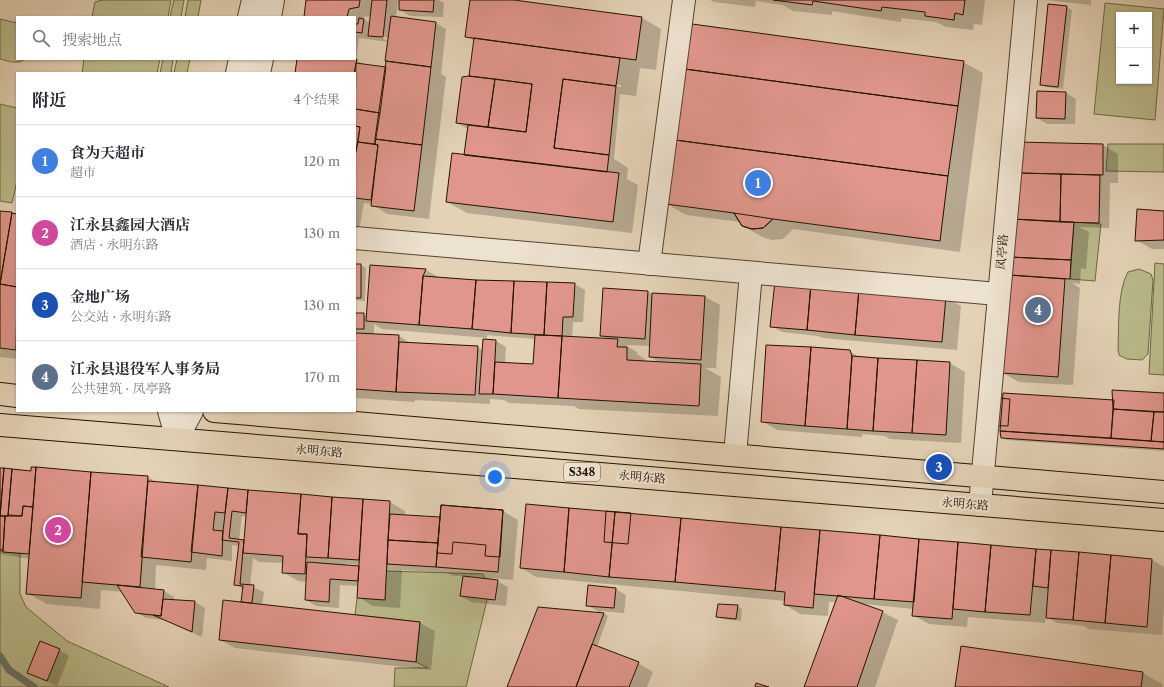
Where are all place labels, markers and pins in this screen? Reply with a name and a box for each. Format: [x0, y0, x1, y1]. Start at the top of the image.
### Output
pin: 1 [745, 168, 771, 198]
pin: 4 [1025, 295, 1051, 325]
pin: 3 [926, 452, 952, 482]
pin: 2 [45, 515, 71, 545]

